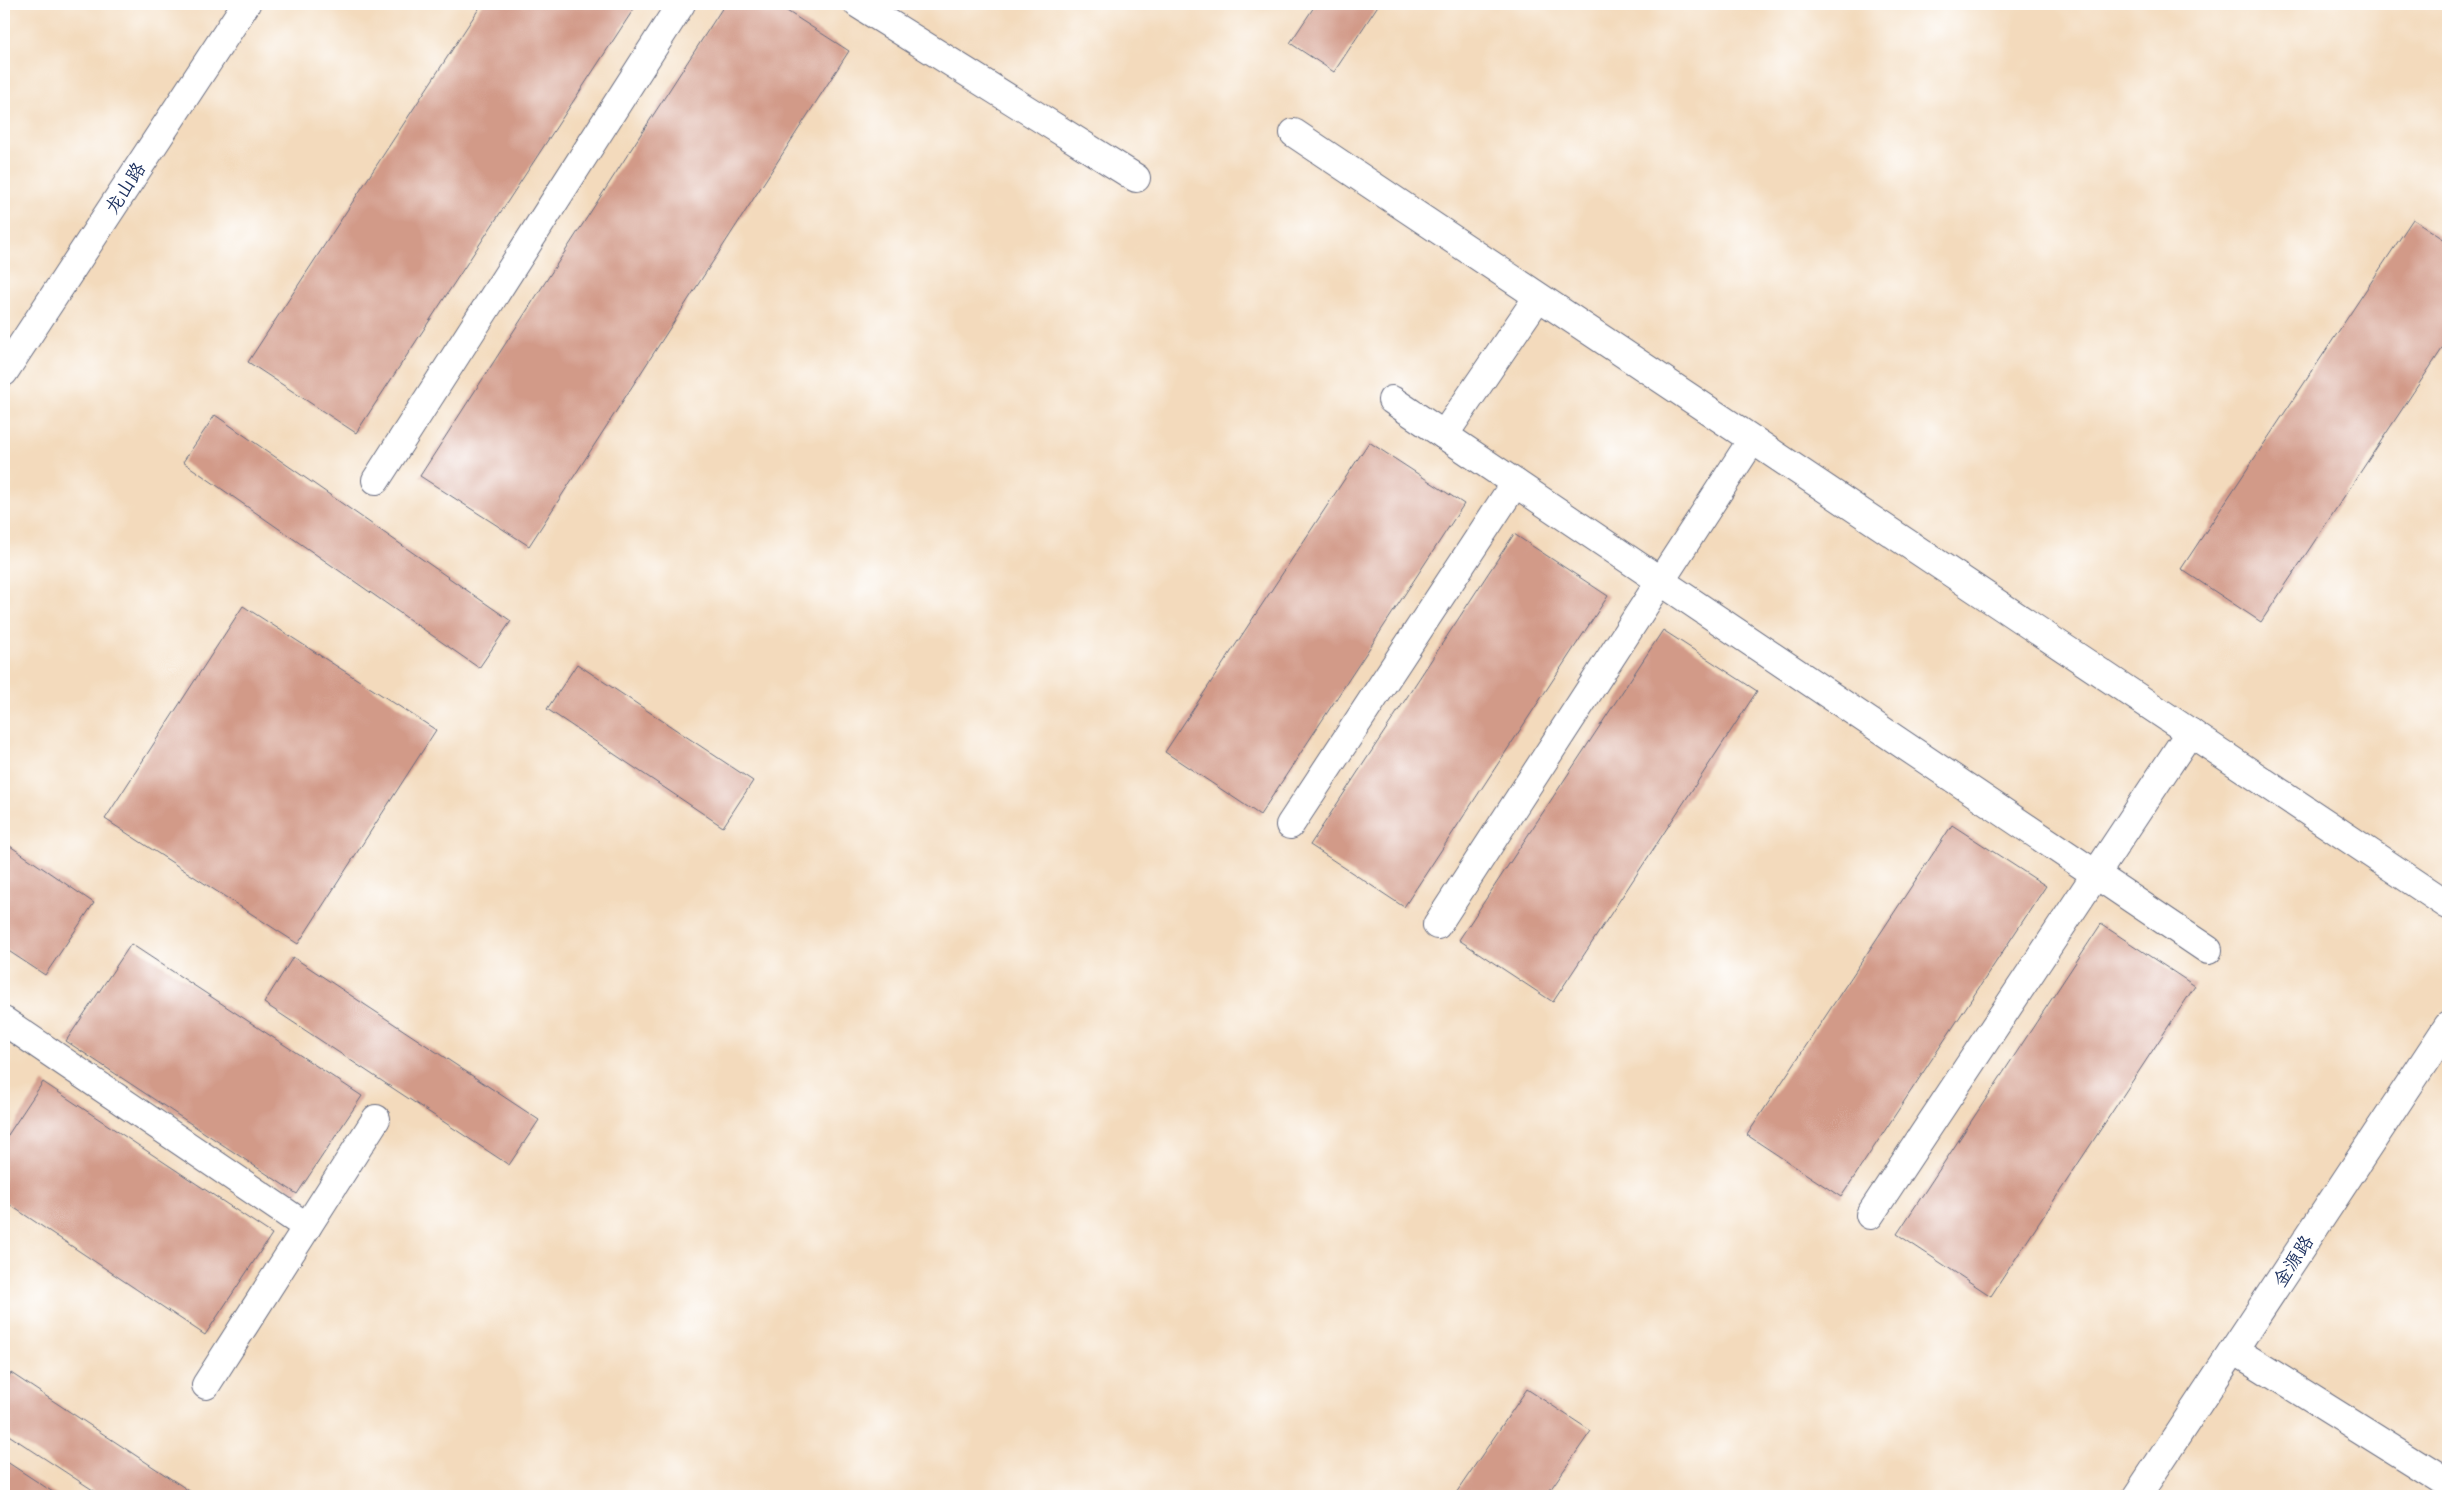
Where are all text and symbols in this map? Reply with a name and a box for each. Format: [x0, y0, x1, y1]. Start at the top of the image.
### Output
street label: 龙山路 [99, 157, 151, 219]
street label: 金源路 [2267, 1230, 2319, 1292]

